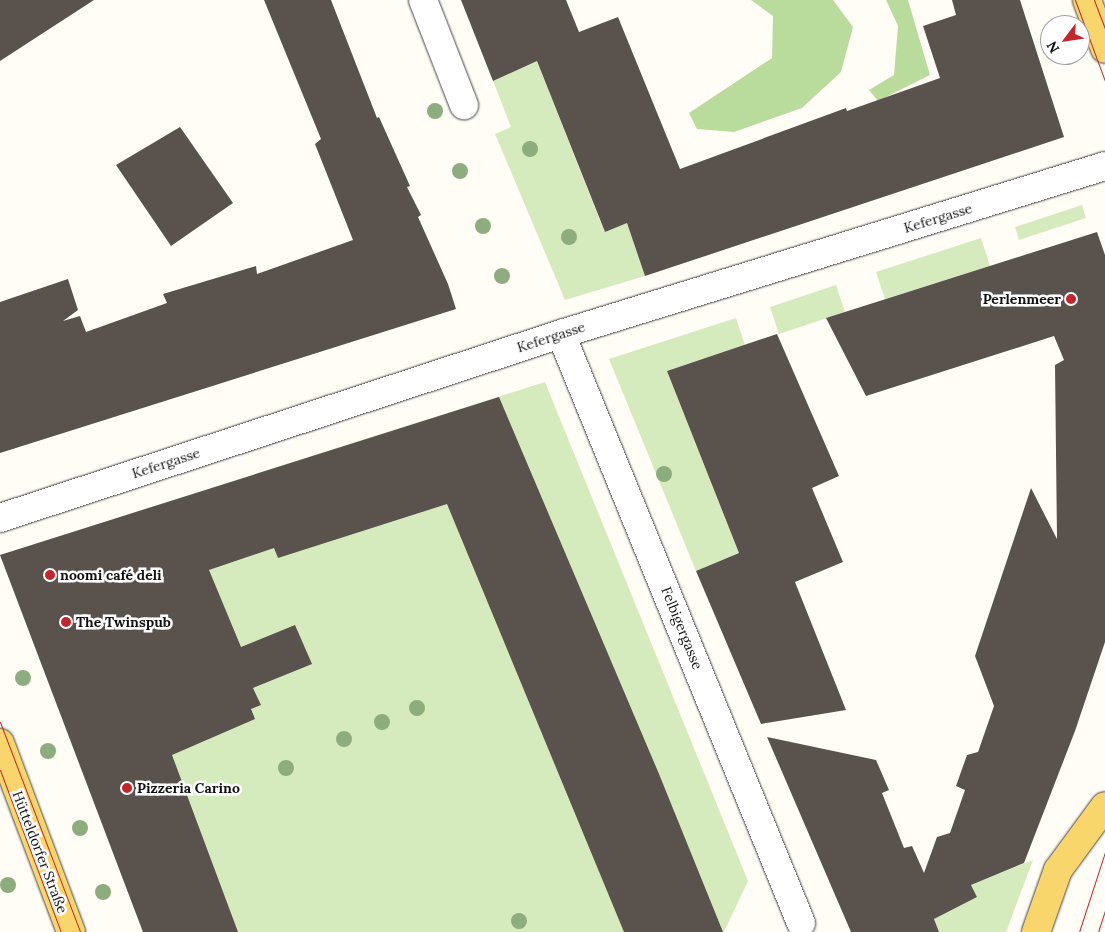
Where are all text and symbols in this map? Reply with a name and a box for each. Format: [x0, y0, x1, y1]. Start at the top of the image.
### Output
north arrow [1040, 15, 1090, 65]
text: N [1043, 38, 1064, 56]
street label: Kefergasse [902, 200, 974, 236]
place label: Perlenmeer [983, 291, 1061, 307]
marker: Perlenmeer [1065, 293, 1077, 305]
street label: Kefergasse [515, 318, 587, 356]
street label: Kefergasse [130, 444, 202, 482]
place label: noomi café deli [60, 567, 162, 583]
marker: noomi café deli [44, 569, 56, 581]
street label: Felbigergasse [658, 584, 706, 672]
place label: The Twinspub [76, 614, 171, 630]
marker: The Twinspub [60, 616, 72, 628]
place label: Pizzeria Carino [137, 780, 240, 796]
marker: Pizzeria Carino [121, 782, 133, 794]
street label: Hütteldorfer Straße [9, 788, 71, 916]

